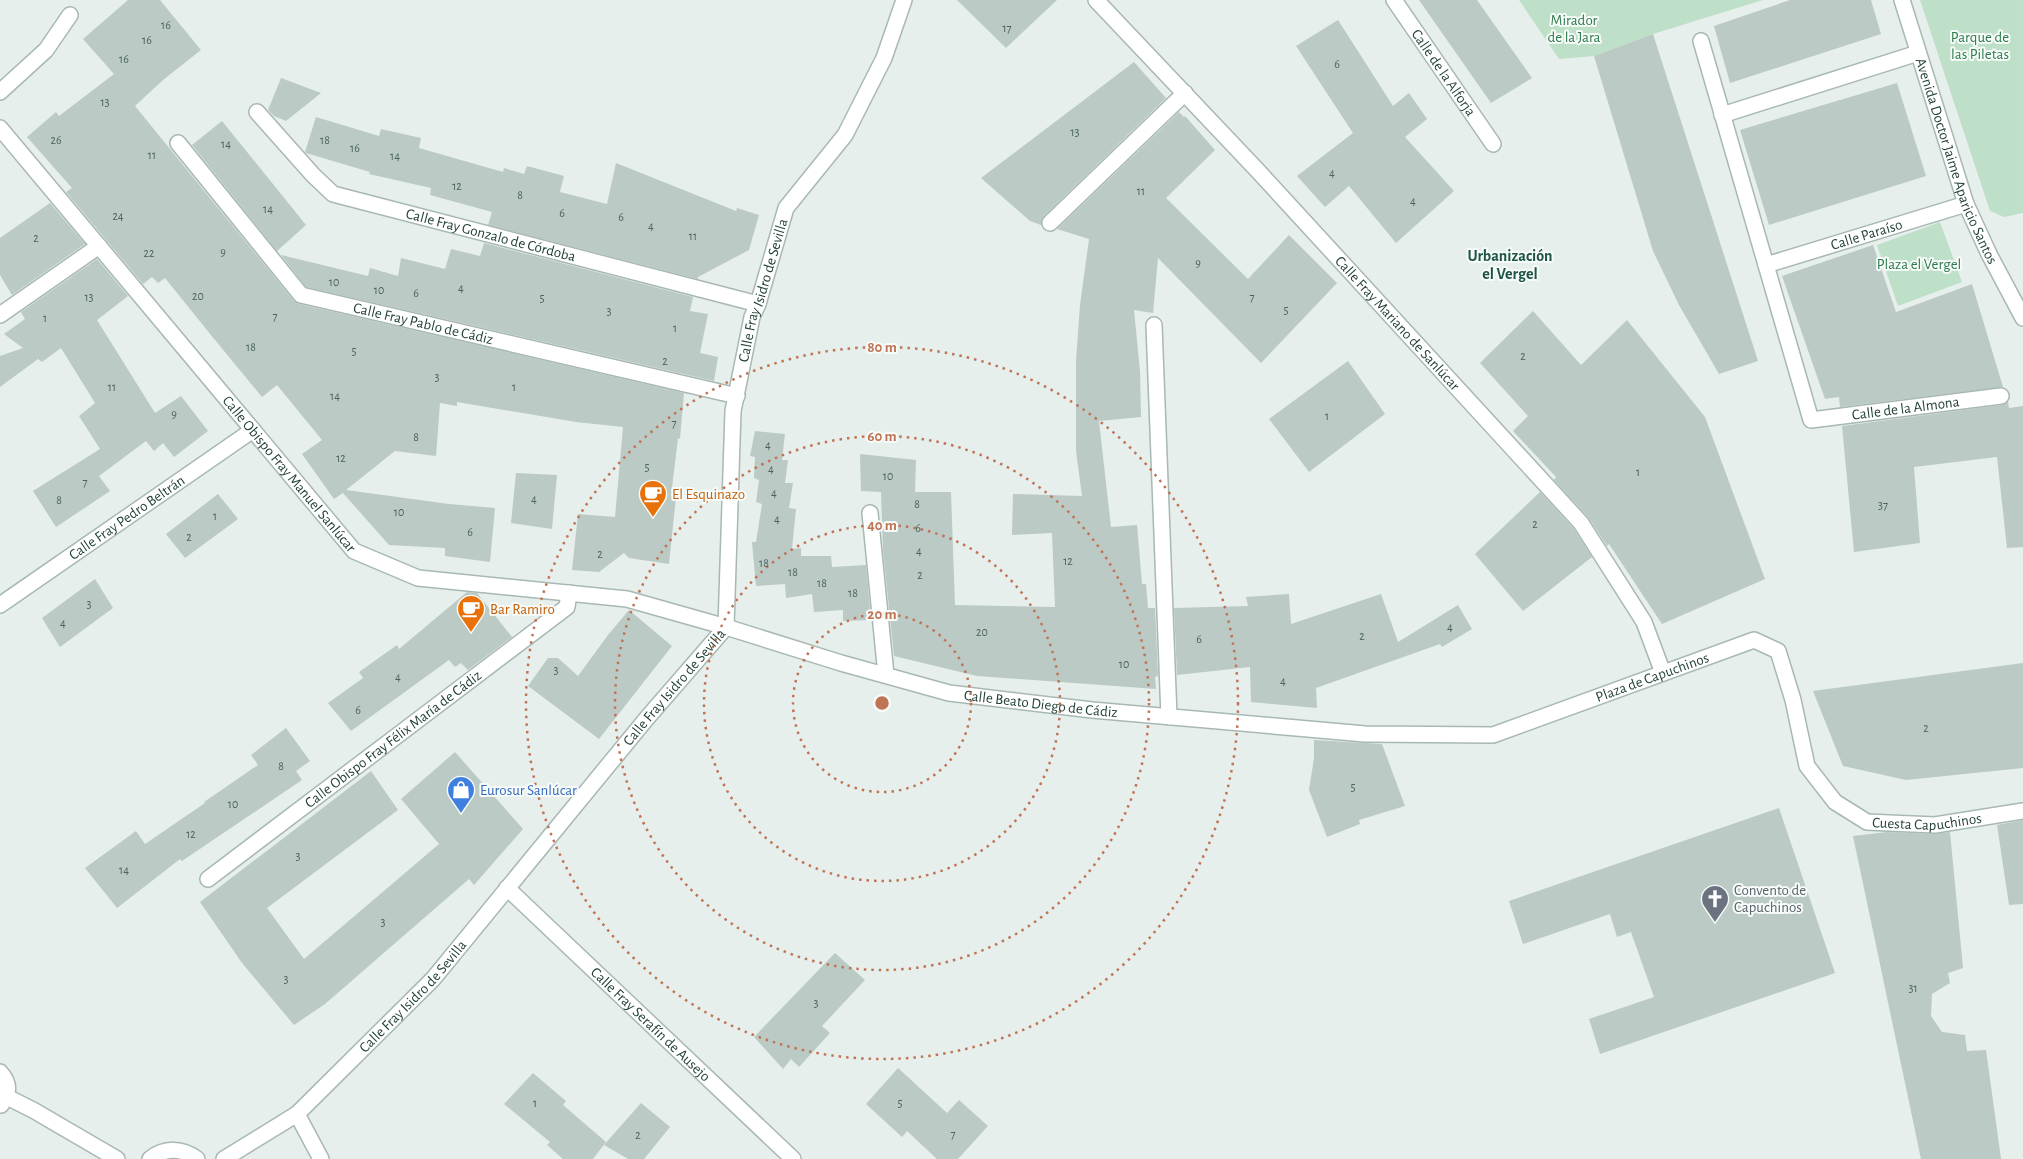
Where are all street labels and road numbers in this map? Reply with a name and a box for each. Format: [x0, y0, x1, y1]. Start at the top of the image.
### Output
street label: Calle de la Alforja [1409, 26, 1479, 119]
street label: Avenida Doctor Jaime Aparicio Santos [1913, 56, 2000, 266]
street label: Calle Fray Gonzalo de Córdoba [404, 206, 577, 264]
street label: Calle Paraíso [1829, 216, 1904, 252]
street label: Calle Fray Isidro de Sevilla [736, 217, 790, 363]
street label: Calle Fray Mariano de Sanlúcar [1332, 253, 1463, 393]
street label: Calle Fray Pablo de Cádiz [352, 300, 495, 347]
street label: Calle Obispo Fray Manuel Sanlúcar [220, 393, 359, 555]
street label: Calle de la Almona [1851, 394, 1960, 422]
street label: Calle Fray Pedro Beltrán [66, 472, 187, 563]
street label: Calle Fray Isidro de Sevilla [620, 626, 728, 748]
street label: Plaza de Capuchinos [1594, 650, 1711, 705]
street label: Calle Obispo Fray Félix María de Cádiz [302, 667, 484, 810]
street label: Calle Beato Diego de Cádiz [963, 687, 1118, 720]
street label: Cuesta Capuchinos [1872, 810, 1983, 833]
street label: Calle Fray Isidro de Sevilla [356, 937, 469, 1055]
street label: Calle Fray Serafín de Ausejo [588, 964, 713, 1084]

